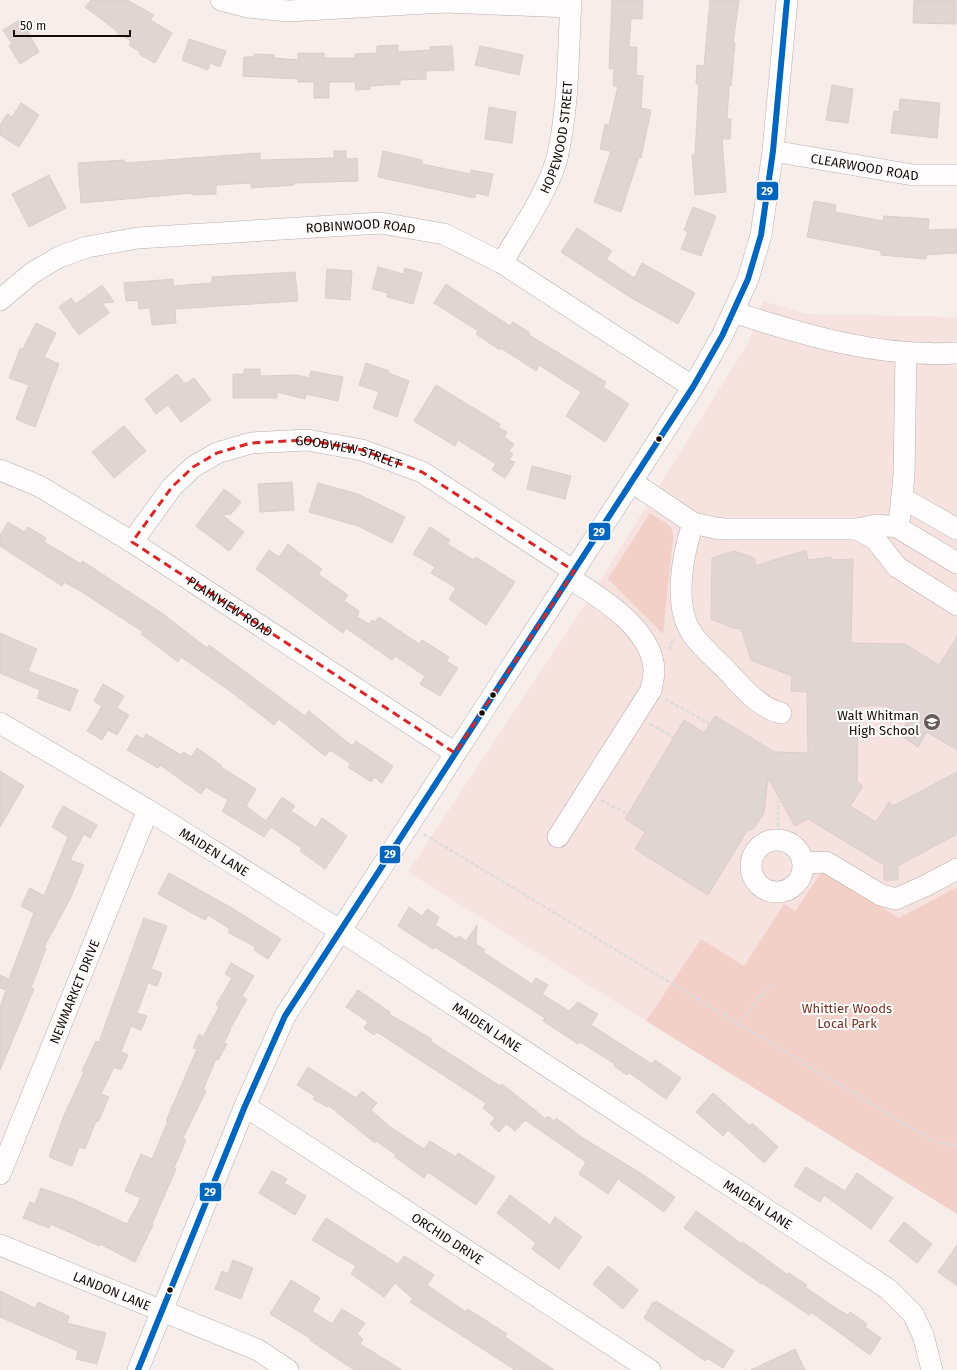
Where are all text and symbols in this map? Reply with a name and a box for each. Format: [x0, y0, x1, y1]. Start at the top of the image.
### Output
scale bar [14, 12, 130, 38]
text: 50 m [20, 19, 46, 33]
street label: HOPEWOOD STREET [537, 80, 575, 196]
street label: CLEARWOOD ROAD [810, 151, 919, 183]
line badge: 29 [756, 181, 779, 201]
text: 29 [761, 185, 773, 198]
street label: ROBINWOOD ROAD [305, 216, 417, 237]
street label: GOODVIEW STREET [295, 432, 403, 472]
unlabelled marker [654, 434, 664, 444]
line badge: 29 [588, 522, 611, 541]
text: 29 [593, 526, 605, 539]
street label: PLAINVIEW ROAD [184, 573, 275, 640]
unlabelled marker [488, 690, 498, 700]
unlabelled marker [477, 708, 487, 718]
place label: Walt Whitman High School [837, 708, 919, 738]
school or university icon: Walt Whitman High School [922, 712, 942, 732]
street label: MAIDEN LANE [177, 825, 251, 879]
line badge: 29 [379, 845, 401, 864]
text: 29 [384, 848, 396, 861]
street label: NEWMARKET DRIVE [47, 937, 103, 1046]
street label: MAIDEN LANE [450, 999, 524, 1055]
park label: Whittier Woods Local Park [802, 1001, 892, 1031]
street label: MAIDEN LANE [721, 1177, 795, 1232]
line badge: 29 [199, 1182, 222, 1202]
text: 29 [204, 1186, 216, 1199]
street label: ORCHID DRIVE [409, 1210, 486, 1267]
street label: LANDON LANE [71, 1269, 153, 1314]
unlabelled marker [165, 1285, 175, 1295]

